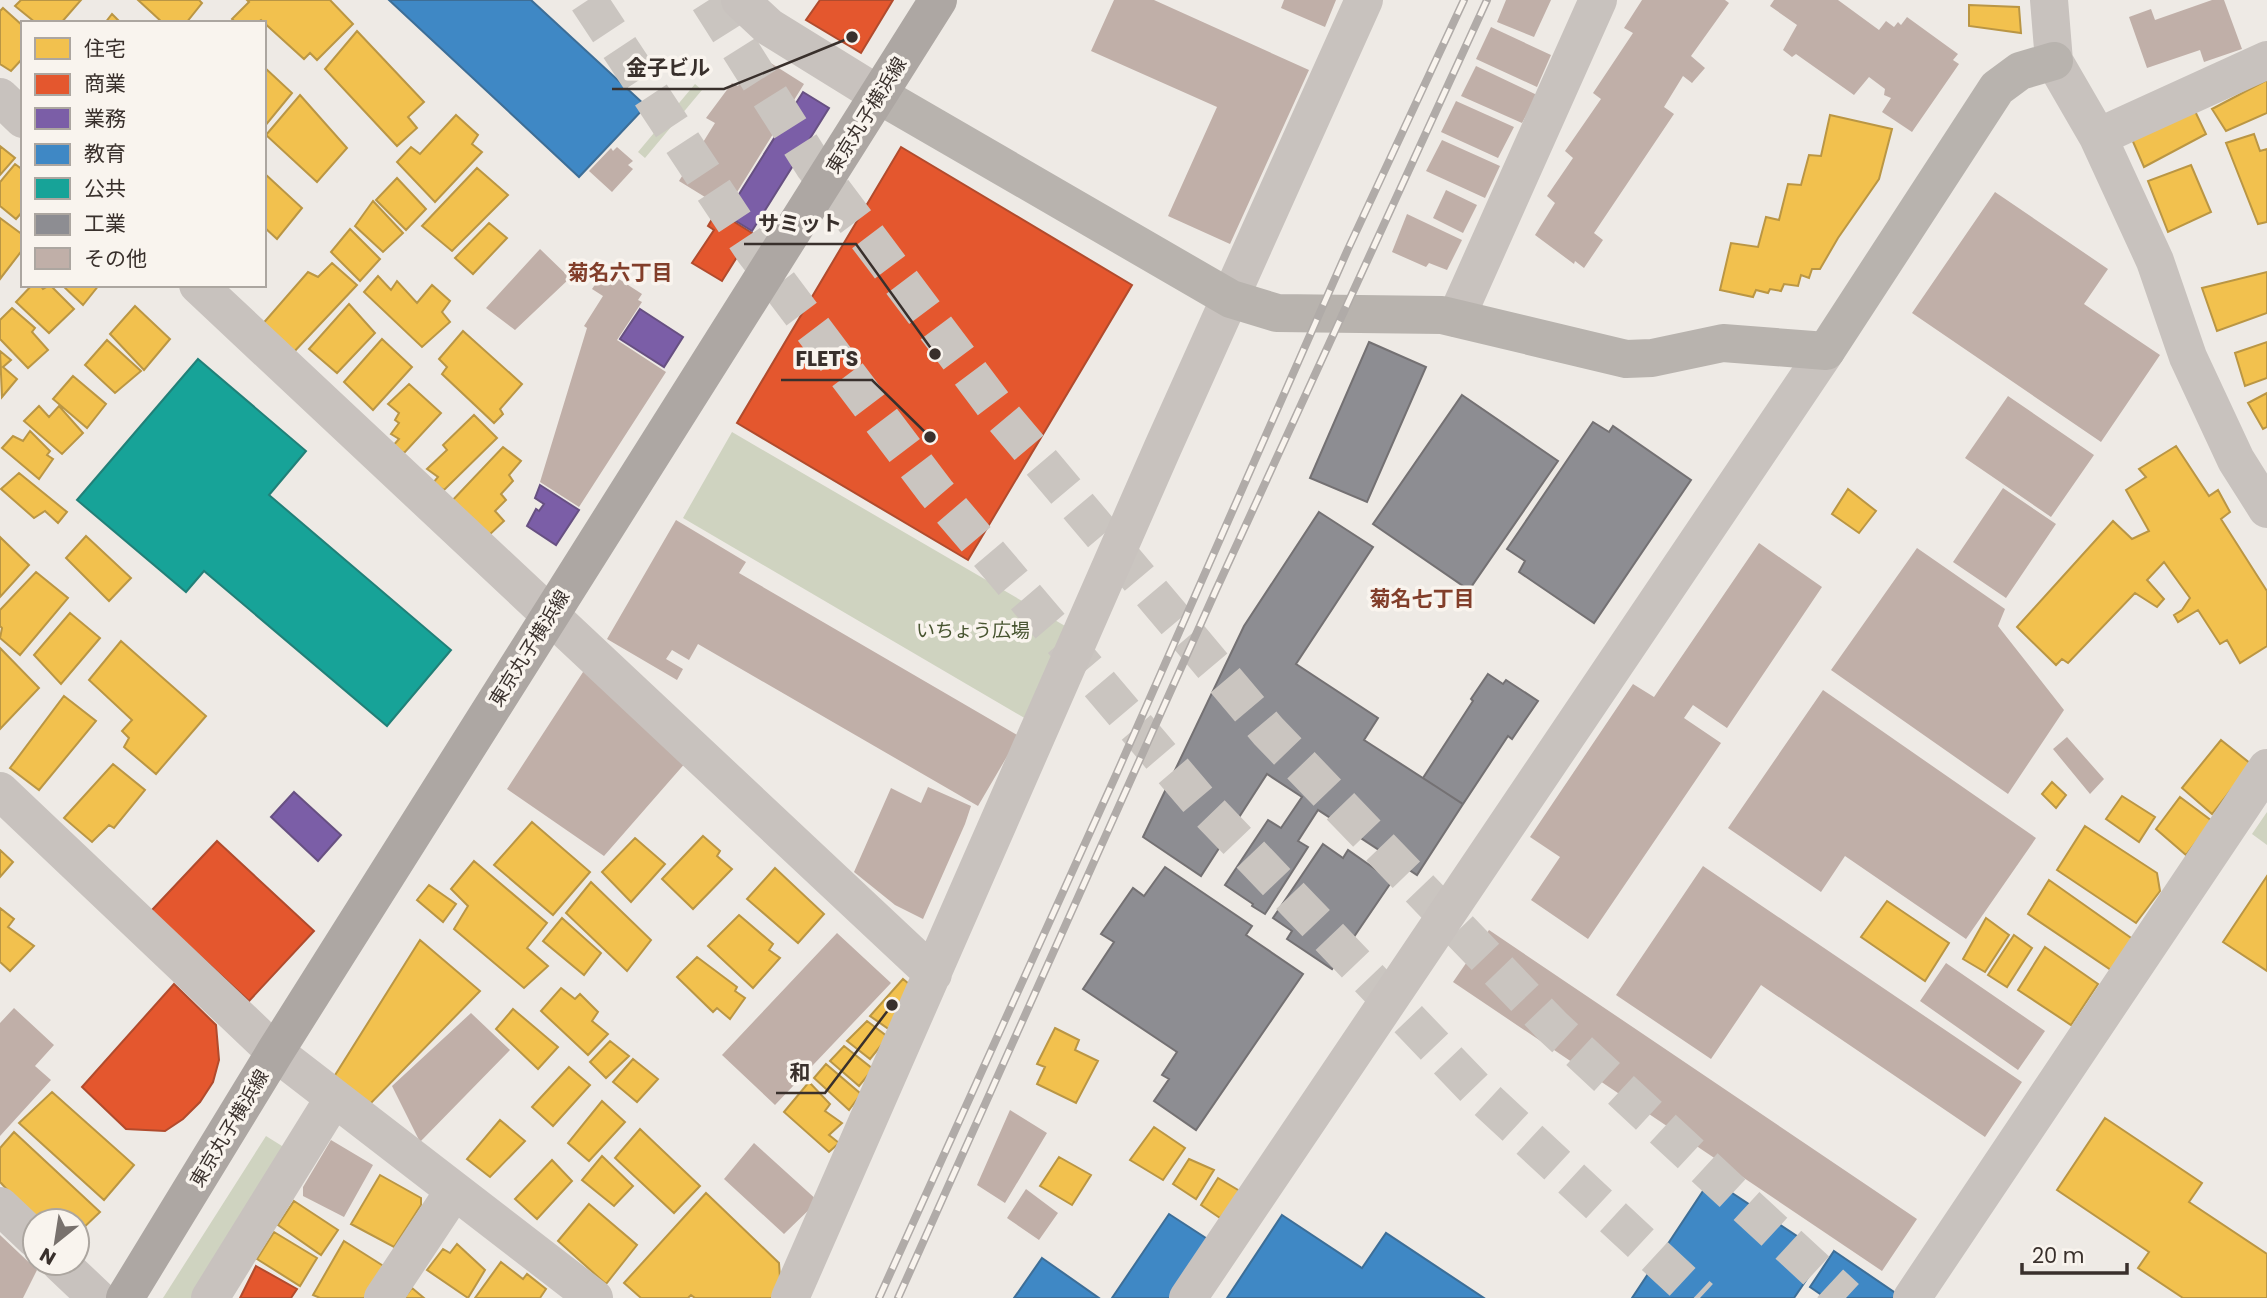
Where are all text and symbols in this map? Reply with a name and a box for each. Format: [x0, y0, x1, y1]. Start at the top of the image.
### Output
legend [21, 21, 266, 287]
text: 住宅 [84, 34, 126, 63]
callout: 金子ビル [612, 47, 724, 89]
street label: 東京丸子横浜線 [820, 52, 913, 179]
text: 金子ビル [626, 53, 710, 82]
text: 商業 [84, 69, 126, 98]
text: 業務 [84, 104, 126, 133]
text: 教育 [84, 139, 126, 168]
text: 公共 [84, 174, 126, 203]
callout: サミット [744, 202, 856, 244]
text: 工業 [84, 209, 126, 238]
text: サミット [758, 209, 842, 238]
text: その他 [84, 244, 147, 273]
district label: 菊名六丁目 [568, 258, 673, 287]
callout: FLET'S [781, 338, 872, 380]
text: FLET'S [796, 344, 858, 373]
district label: 菊名七丁目 [1370, 584, 1475, 613]
street label: 東京丸子横浜線 [483, 585, 576, 712]
park label: いちょう広場 [916, 617, 1030, 644]
callout: 和 [776, 1051, 825, 1093]
text: 和 [790, 1058, 811, 1087]
street label: 東京丸子横浜線 [184, 1064, 275, 1192]
north arrow [21, 1207, 91, 1277]
scale bar [2022, 1232, 2127, 1276]
text: N [35, 1241, 61, 1272]
text: 20 m [2032, 1241, 2085, 1270]

